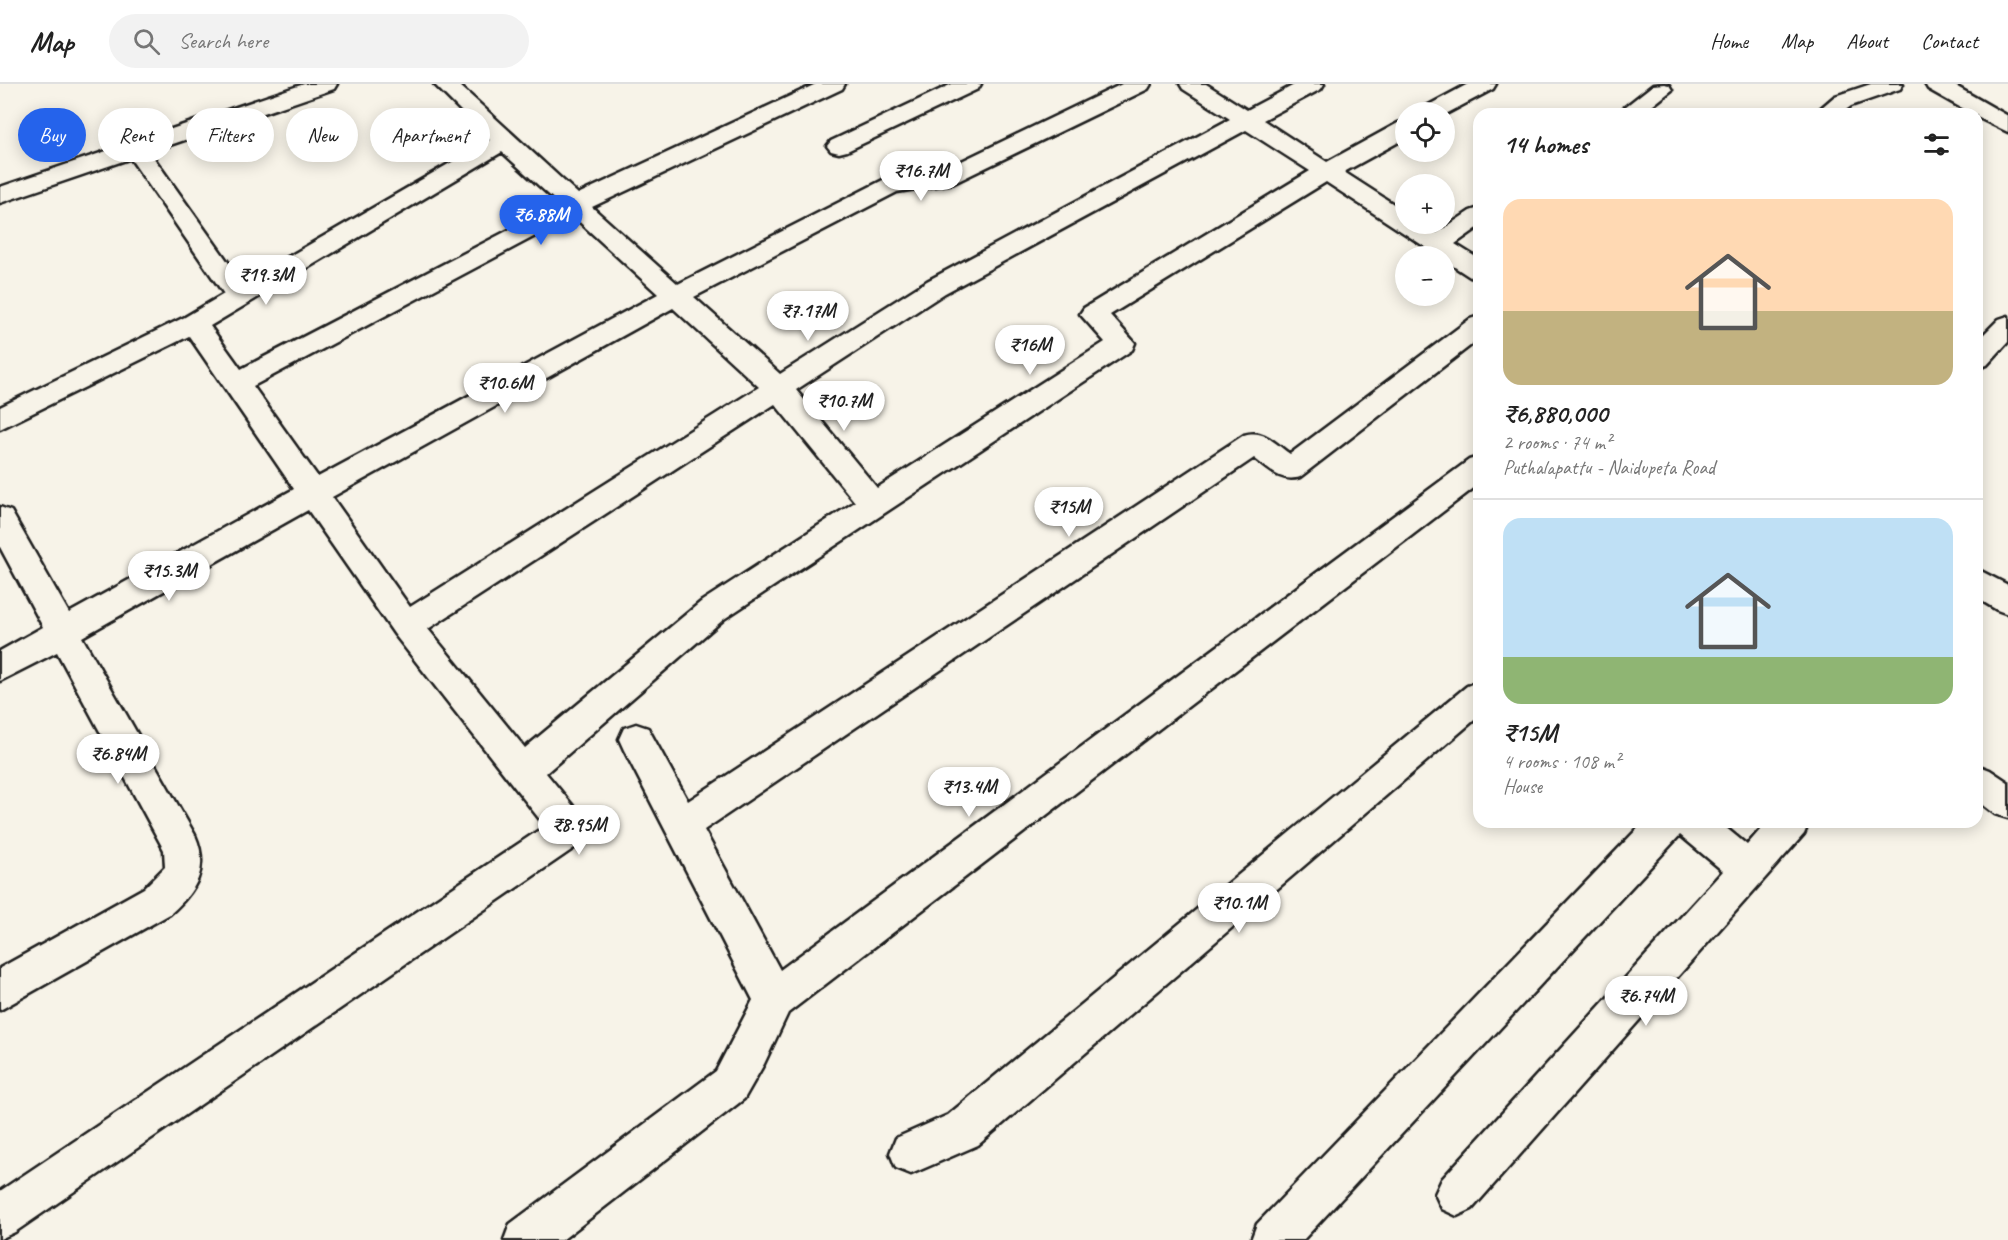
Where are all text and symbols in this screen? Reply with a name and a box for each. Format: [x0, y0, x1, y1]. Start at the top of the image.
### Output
search box [109, 14, 529, 68]
text: Map [30, 24, 73, 59]
icon: search [130, 25, 163, 58]
text: Search here [178, 27, 268, 55]
text: Home [1710, 28, 1748, 54]
text: Map [1781, 28, 1813, 54]
text: About [1846, 28, 1888, 54]
text: Contact [1921, 28, 1978, 54]
map controls [1395, 102, 1455, 306]
button: locate [1395, 102, 1455, 162]
chip: Buy [18, 108, 86, 162]
chip: Rent [98, 108, 174, 162]
chip: Filters [186, 108, 274, 162]
chip: New [286, 108, 358, 162]
chip: Apartment [370, 108, 490, 162]
text: 14 homes [1503, 128, 1588, 161]
icon: filters [1920, 128, 1953, 161]
pin: ₹16.7M [872, 151, 970, 202]
text: ₹16.7M [894, 158, 948, 183]
button: + [1395, 174, 1455, 234]
pin: ₹6.88M [492, 195, 590, 246]
text: ₹6.88M [514, 202, 568, 227]
icon: home [1674, 238, 1782, 346]
button: − [1395, 246, 1455, 306]
pin: ₹19.3M [217, 255, 315, 306]
text: ₹19.3M [239, 262, 293, 287]
pin: ₹7.17M [759, 291, 857, 342]
text: ₹7.17M [781, 298, 835, 323]
pin: ₹16M [994, 325, 1066, 376]
text: ₹16M [1009, 332, 1051, 357]
pin: ₹10.6M [456, 363, 554, 414]
text: ₹10.6M [478, 370, 532, 395]
pin: ₹10.7M [795, 381, 893, 432]
text: ₹10.7M [817, 388, 871, 413]
text: ₹6,880,000 [1503, 397, 1607, 430]
text: 2 rooms · 74 m² [1503, 430, 1611, 455]
text: Puthalapattu - Naidupeta Road [1503, 455, 1715, 480]
pin: ₹15M [1033, 487, 1105, 538]
text: ₹15M [1048, 494, 1090, 519]
pin: ₹15.3M [120, 551, 218, 602]
icon: home [1674, 557, 1782, 665]
text: ₹15.3M [142, 558, 196, 583]
text: ₹15M [1503, 716, 1557, 749]
pin: ₹6.84M [69, 734, 167, 785]
text: ₹6.84M [91, 741, 145, 766]
text: 4 rooms · 108 m² [1503, 749, 1620, 774]
pin: ₹13.4M [920, 767, 1018, 818]
text: ₹13.4M [942, 774, 996, 799]
text: House [1503, 774, 1542, 799]
pin: ₹8.95M [530, 805, 628, 856]
text: ₹8.95M [552, 812, 606, 837]
pin: ₹10.1M [1190, 883, 1288, 934]
text: ₹10.1M [1212, 890, 1266, 915]
pin: ₹6.74M [1597, 976, 1695, 1027]
text: ₹6.74M [1619, 983, 1673, 1008]

